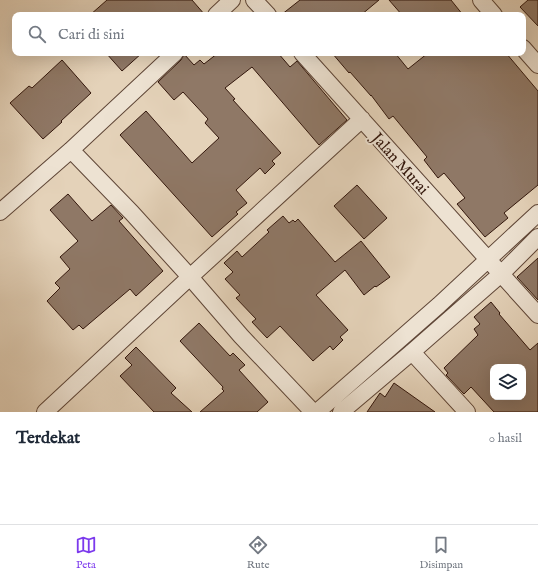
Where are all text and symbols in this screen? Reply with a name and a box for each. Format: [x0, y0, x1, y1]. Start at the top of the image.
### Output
search box [12, 12, 526, 56]
icon: search [26, 23, 48, 45]
text: Cari di sini [58, 25, 125, 44]
street label: Jalan Murai [365, 128, 433, 199]
map controls [490, 364, 526, 400]
button: layers [490, 364, 526, 400]
text: Terdekat [16, 428, 80, 449]
text: 0 hasil [489, 430, 522, 447]
tab: Peta [75, 534, 97, 572]
tab: Rute [247, 534, 270, 572]
tab: Disimpan [419, 534, 463, 572]

